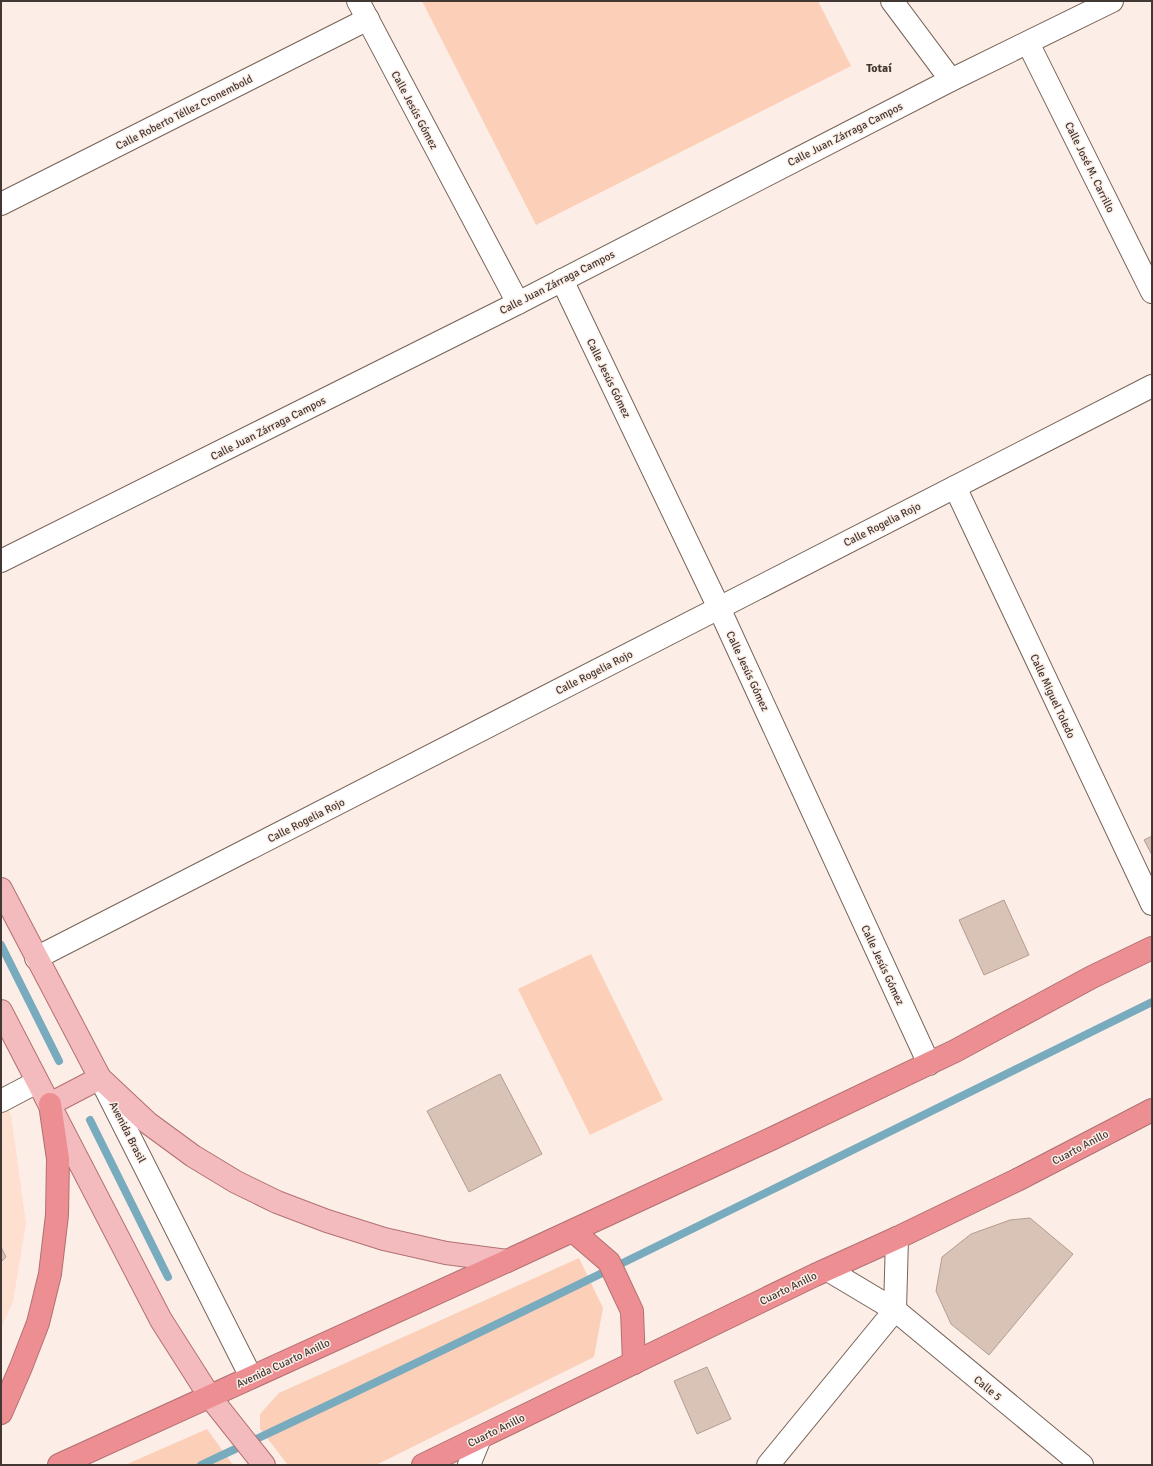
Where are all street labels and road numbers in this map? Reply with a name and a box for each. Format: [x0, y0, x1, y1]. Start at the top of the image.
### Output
street label: Calle Jesús Gómez [388, 69, 441, 152]
street label: Calle Roberto Téllez Cronembold [114, 72, 255, 153]
street label: Calle Juan Zárraga Campos [785, 100, 905, 169]
street label: Calle José M. Carrillo [1062, 120, 1117, 215]
street label: Calle Juan Zárraga Campos [497, 248, 617, 317]
street label: Calle Jesús Gómez [584, 336, 633, 420]
street label: Calle Juan Zárraga Campos [208, 394, 328, 463]
street label: Calle Rogelia Rojo [841, 499, 923, 550]
street label: Calle Jesús Gómez [723, 629, 772, 713]
street label: Calle Rogelia Rojo [553, 647, 635, 698]
street label: Calle Miguel Toledo [1027, 652, 1078, 741]
street label: Calle Rogelia Rojo [265, 795, 347, 846]
street label: Calle Jesús Gómez [858, 923, 907, 1007]
street label: Avenida Brasil [107, 1100, 149, 1165]
street label: Cuarto Anillo [1050, 1127, 1111, 1168]
street label: Cuarto Anillo [758, 1269, 819, 1308]
street label: Avenida Cuarto Anillo [234, 1336, 332, 1391]
street label: Calle 5 [971, 1373, 1004, 1404]
street label: Cuarto Anillo [466, 1411, 527, 1450]

